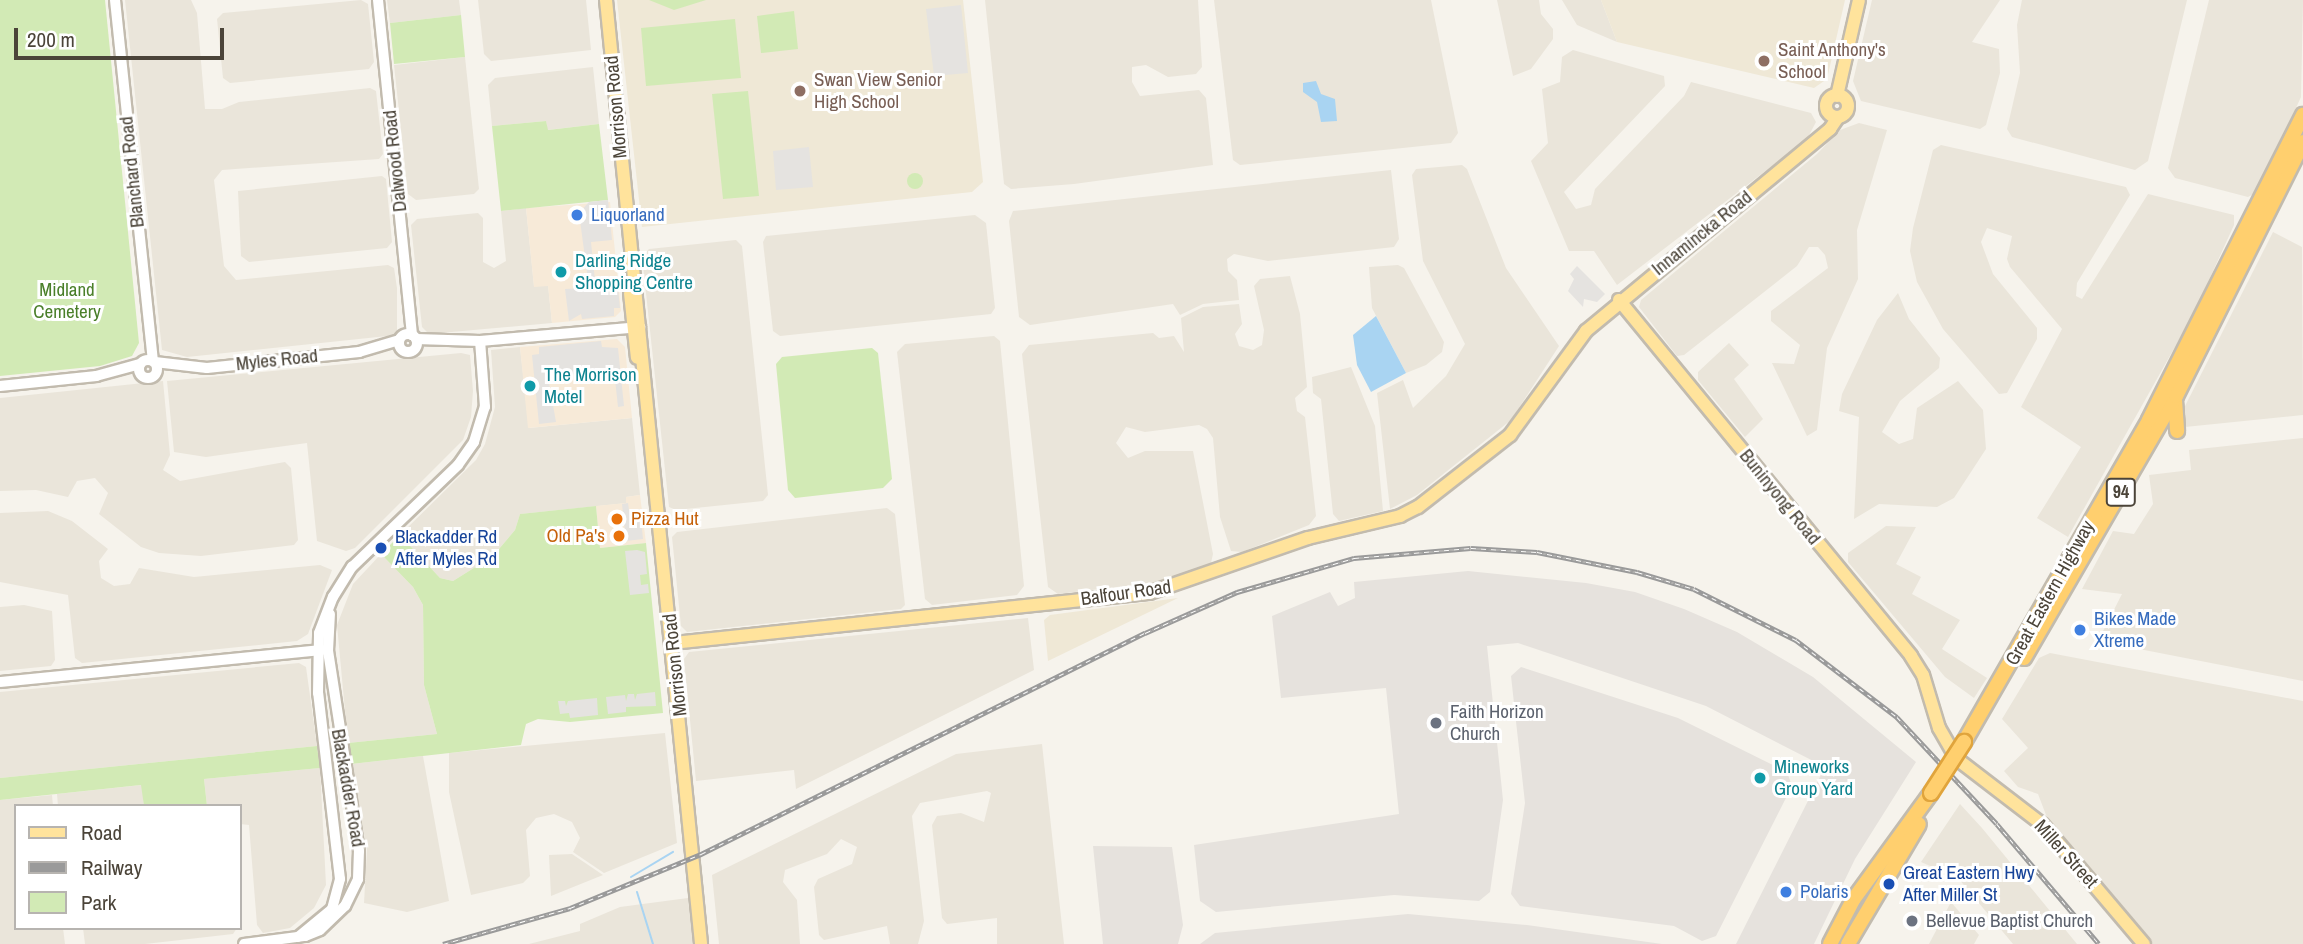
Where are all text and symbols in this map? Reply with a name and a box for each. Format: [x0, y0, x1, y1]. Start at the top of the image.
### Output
scale bar [18, 14, 228, 58]
text: 200 m [27, 25, 75, 54]
place label: Saint Anthony's School [1778, 39, 1887, 83]
marker: Saint Anthony's School [1756, 53, 1772, 69]
street label: Morrison Road [600, 55, 632, 159]
place label: Swan View Senior High School [814, 69, 942, 113]
marker: Swan View Senior High School [792, 83, 808, 99]
street label: Dalwood Road [378, 109, 412, 213]
street label: Blanchard Road [115, 115, 149, 229]
street label: Innamincka Road [1647, 186, 1757, 280]
place label: Liquorland [591, 204, 665, 226]
marker: Liquorland [569, 207, 585, 223]
place label: Darling Ridge Shopping Centre [575, 250, 693, 294]
marker: Darling Ridge Shopping Centre [553, 264, 569, 280]
park label: Midland Cemetery [33, 279, 101, 323]
street label: Myles Road [235, 344, 319, 376]
place label: The Morrison Motel [544, 364, 637, 408]
marker: The Morrison Motel [522, 378, 538, 394]
street label: Buninyong Road [1735, 445, 1825, 549]
road number: 94 [2105, 478, 2137, 506]
place label: Pizza Hut [631, 508, 699, 530]
marker: Pizza Hut [609, 511, 625, 527]
street label: Great Eastern Highway [2001, 517, 2099, 669]
place label: Old Pa's [547, 525, 605, 547]
place label: Blackadder Rd After Myles Rd [395, 526, 497, 570]
marker: Old Pa's [611, 528, 627, 544]
marker: Blackadder Rd After Myles Rd [373, 540, 389, 556]
street label: Balfour Road [1079, 575, 1173, 611]
place label: Bikes Made Xtreme [2094, 608, 2176, 652]
street label: Morrison Road [658, 613, 692, 717]
marker: Bikes Made Xtreme [2072, 622, 2088, 638]
place label: Faith Horizon Church [1450, 701, 1544, 745]
marker: Faith Horizon Church [1428, 715, 1444, 731]
street label: Blackadder Road [326, 727, 370, 849]
place label: Mineworks Group Yard [1774, 756, 1853, 800]
marker: Mineworks Group Yard [1752, 770, 1768, 786]
legend [14, 804, 242, 930]
street label: Miller Street [2029, 815, 2103, 893]
text: Road [81, 818, 122, 847]
text: Railway [81, 853, 142, 882]
place label: Great Eastern Hwy After Miller St [1903, 862, 2035, 906]
marker: Great Eastern Hwy After Miller St [1881, 876, 1897, 892]
place label: Polaris [1800, 881, 1848, 903]
marker: Polaris [1778, 884, 1794, 900]
text: Park [81, 888, 116, 917]
place label: Bellevue Baptist Church [1926, 910, 2093, 932]
marker: Bellevue Baptist Church [1904, 913, 1920, 929]

